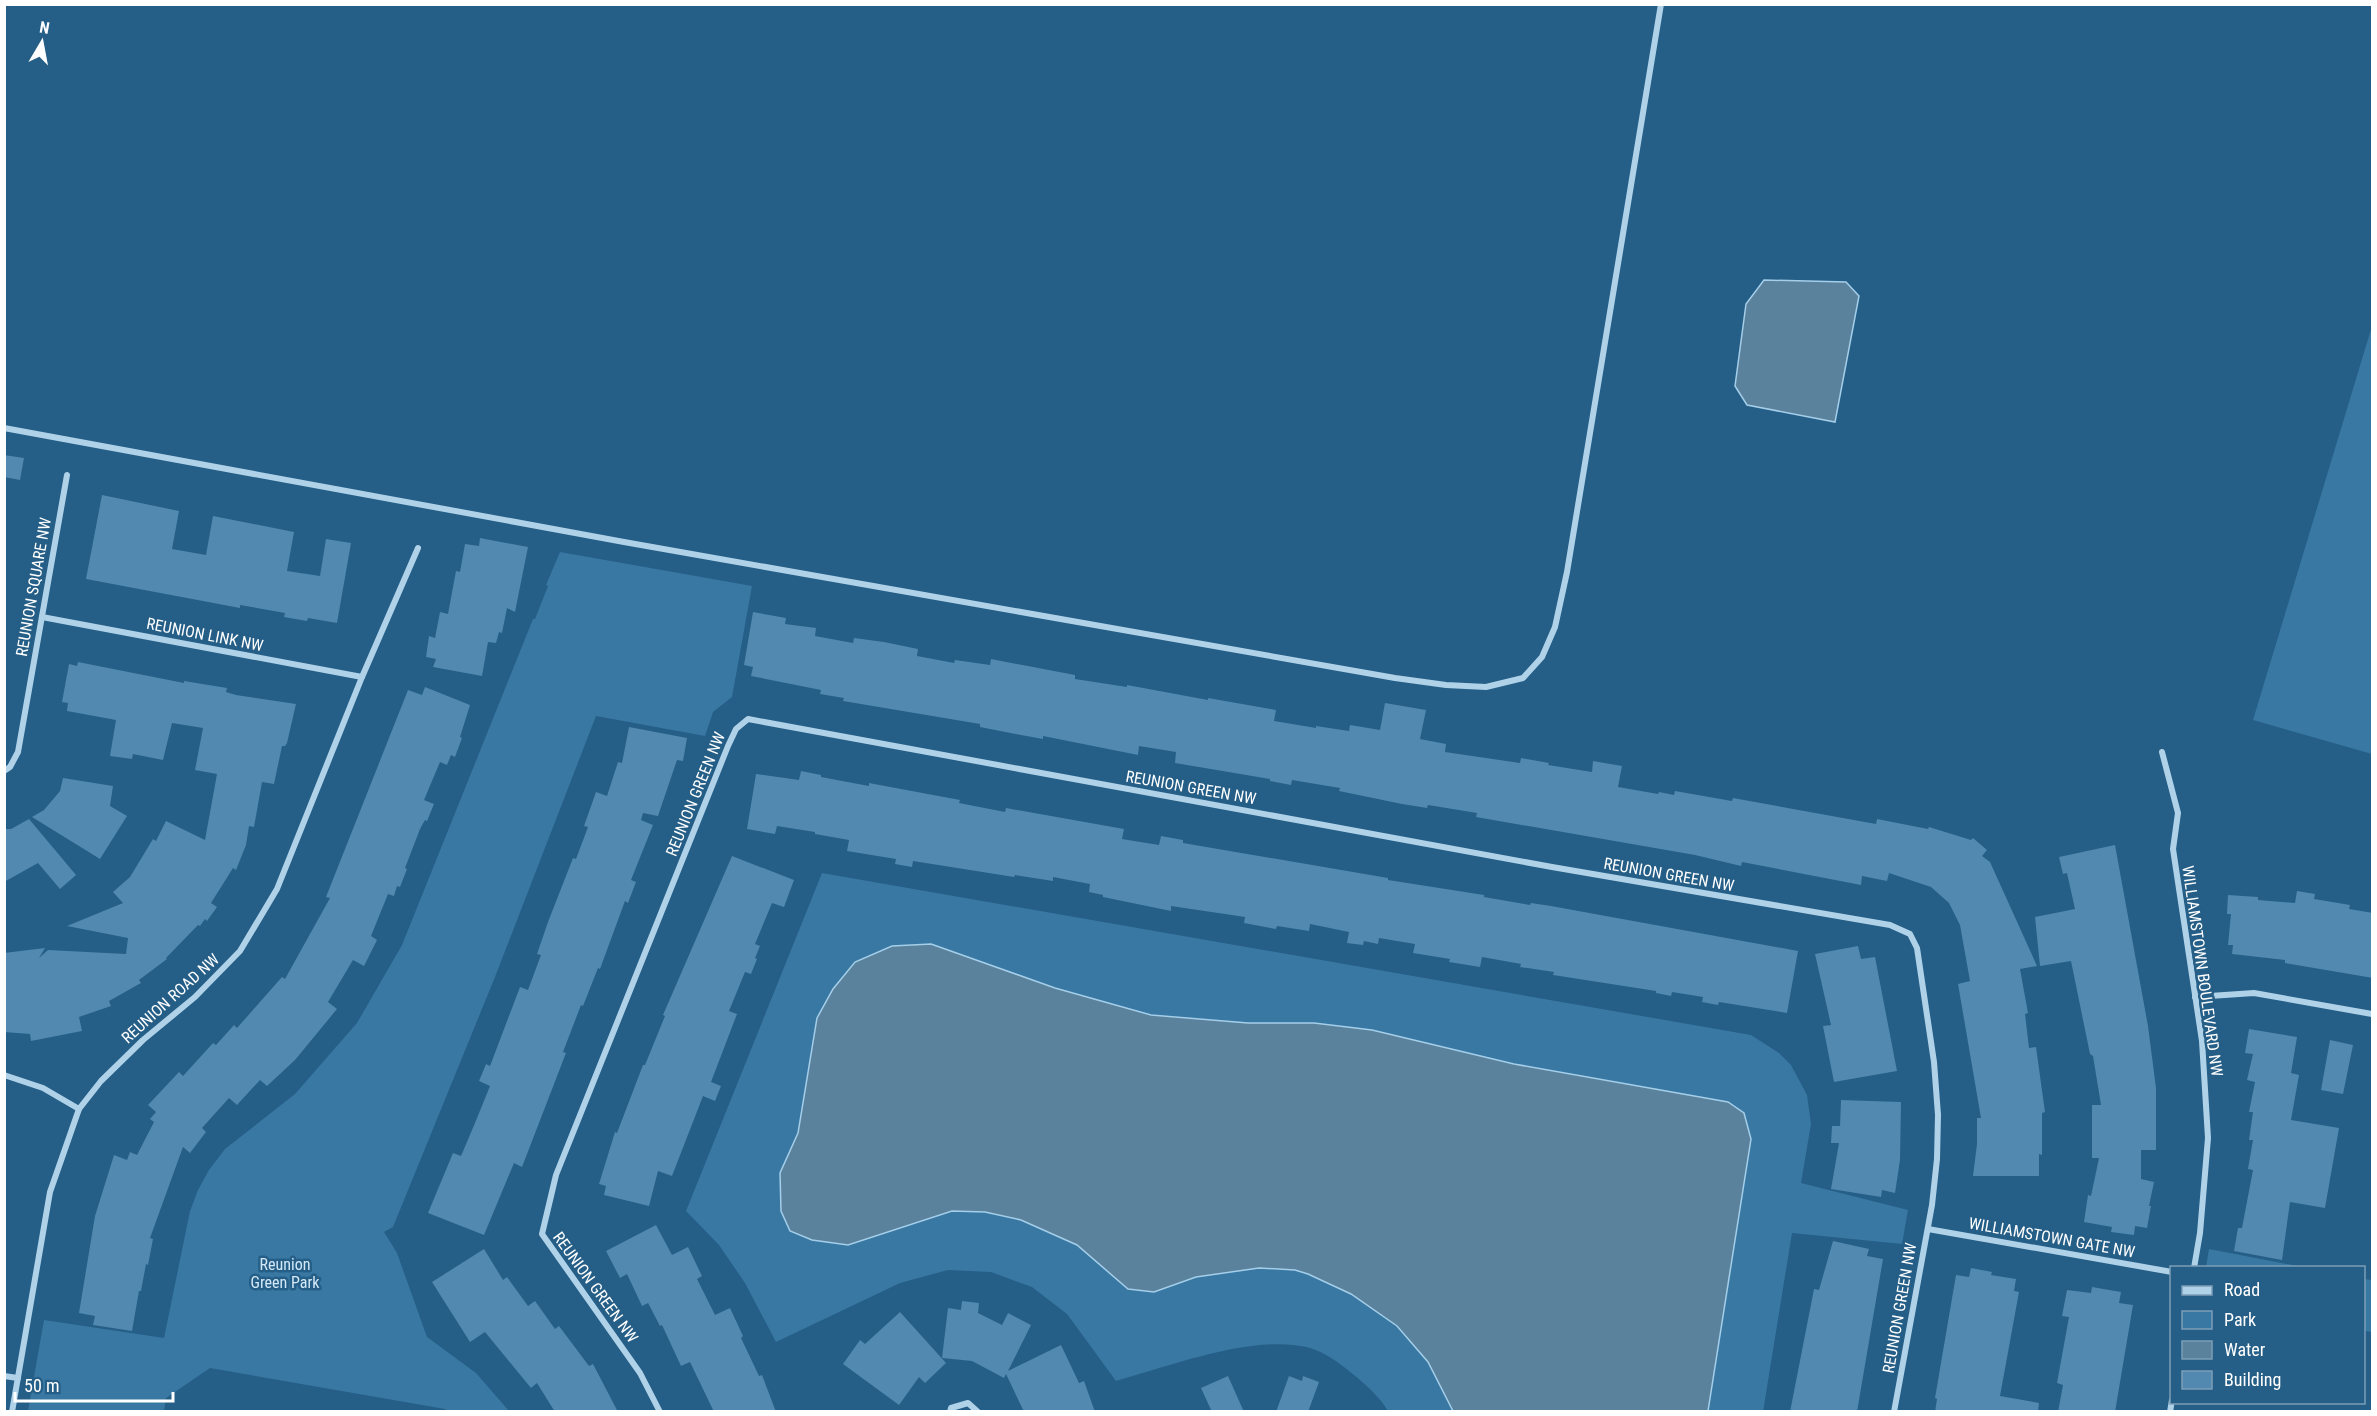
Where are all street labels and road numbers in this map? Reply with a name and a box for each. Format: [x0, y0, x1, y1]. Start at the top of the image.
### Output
street label: REUNION SQUARE NW [12, 516, 55, 658]
street label: REUNION LINK NW [145, 614, 265, 655]
street label: REUNION GREEN NW [662, 729, 729, 859]
street label: REUNION GREEN NW [1124, 767, 1258, 808]
street label: REUNION GREEN NW [1602, 854, 1736, 895]
street label: WILLIAMSTOWN BOULEVARD NW [2178, 865, 2227, 1078]
street label: REUNION ROAD NW [118, 950, 223, 1047]
street label: WILLIAMSTOWN GATE NW [1967, 1214, 2136, 1261]
street label: REUNION GREEN NW [549, 1228, 642, 1346]
street label: REUNION GREEN NW [1879, 1241, 1920, 1375]

